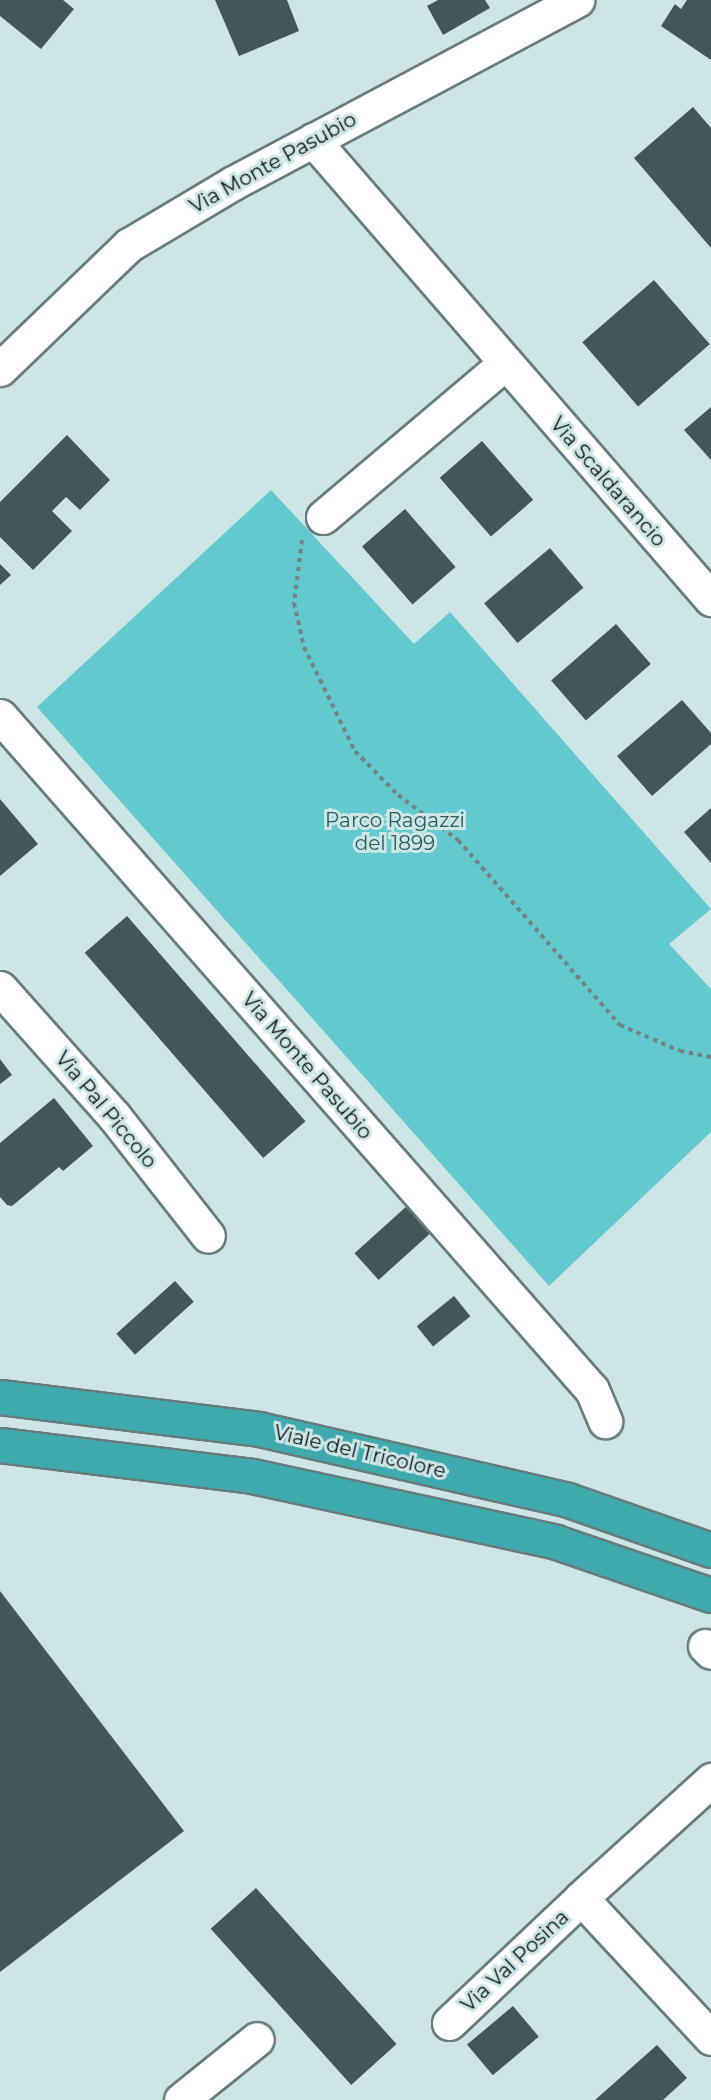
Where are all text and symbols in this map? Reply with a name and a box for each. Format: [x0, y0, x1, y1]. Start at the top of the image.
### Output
street label: Via Monte Pasubio [185, 107, 361, 219]
street label: Via Scaldarancio [545, 412, 671, 552]
park label: Parco Ragazzi del 1899 [325, 808, 465, 855]
street label: Via Monte Pasubio [237, 988, 377, 1144]
street label: Via Pal Piccolo [50, 1047, 162, 1173]
street label: Viale del Tricolore [272, 1421, 448, 1483]
street label: Via Val Posina [456, 1905, 574, 2017]

